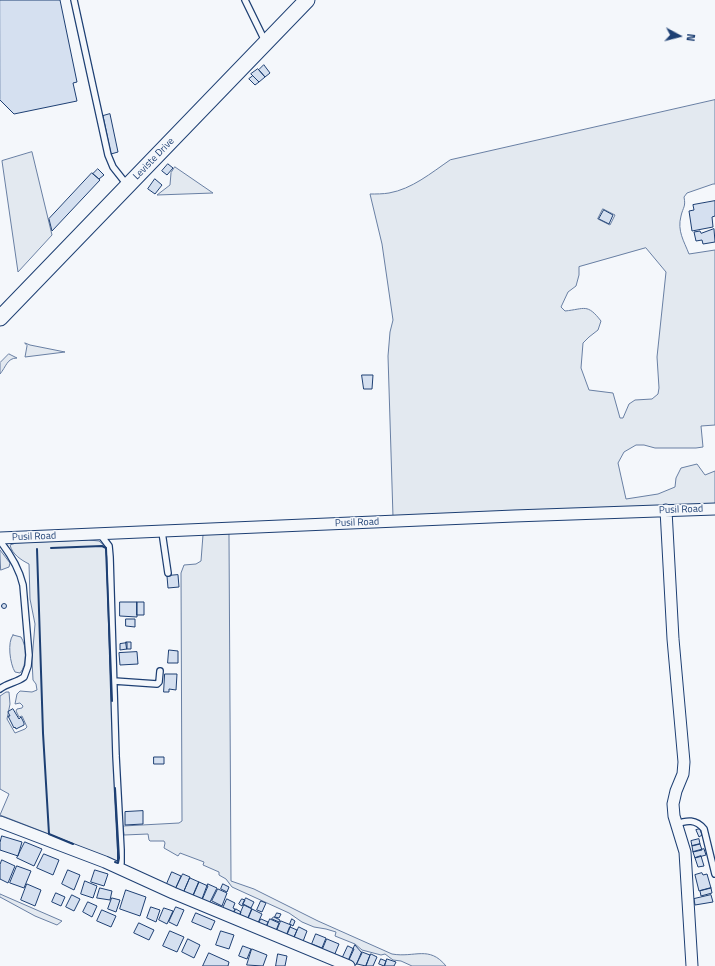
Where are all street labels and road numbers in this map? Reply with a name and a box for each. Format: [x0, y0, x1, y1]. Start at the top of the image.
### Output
street label: Leviste Drive [131, 135, 177, 183]
street label: Pusil Road [659, 503, 703, 517]
street label: Pusil Road [335, 516, 379, 530]
street label: Pusil Road [12, 530, 56, 544]

